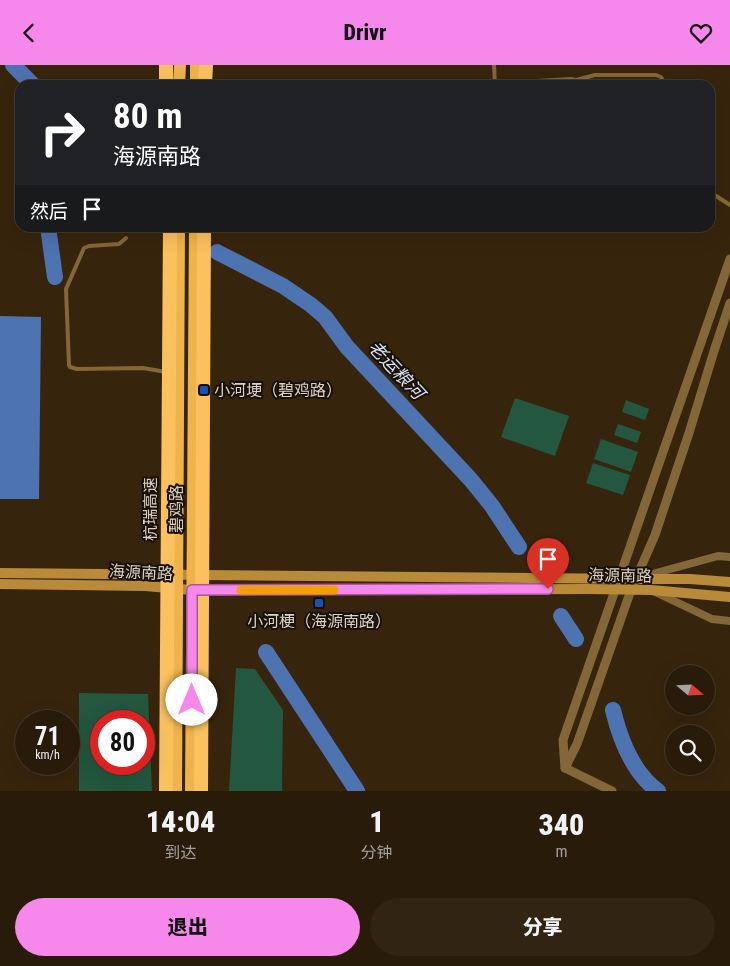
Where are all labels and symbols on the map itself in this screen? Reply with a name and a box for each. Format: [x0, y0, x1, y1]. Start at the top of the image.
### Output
water label: 老运粮河 [364, 336, 431, 405]
place label: 小河埂（碧鸡路） [214, 381, 342, 400]
marker: 小河埂（碧鸡路） [198, 384, 210, 396]
street label: 杭瑞高速 [141, 477, 160, 541]
street label: 碧鸡路 [167, 485, 186, 533]
pin [527, 538, 569, 589]
street label: 海源南路 [109, 561, 173, 584]
street label: 海源南路 [588, 565, 652, 586]
marker: 小河梗（海源南路） [313, 597, 325, 609]
place label: 小河梗（海源南路） [247, 612, 391, 631]
north arrow [665, 665, 715, 715]
position arrow [165, 673, 217, 725]
speed limit sign: 80 [90, 710, 155, 775]

